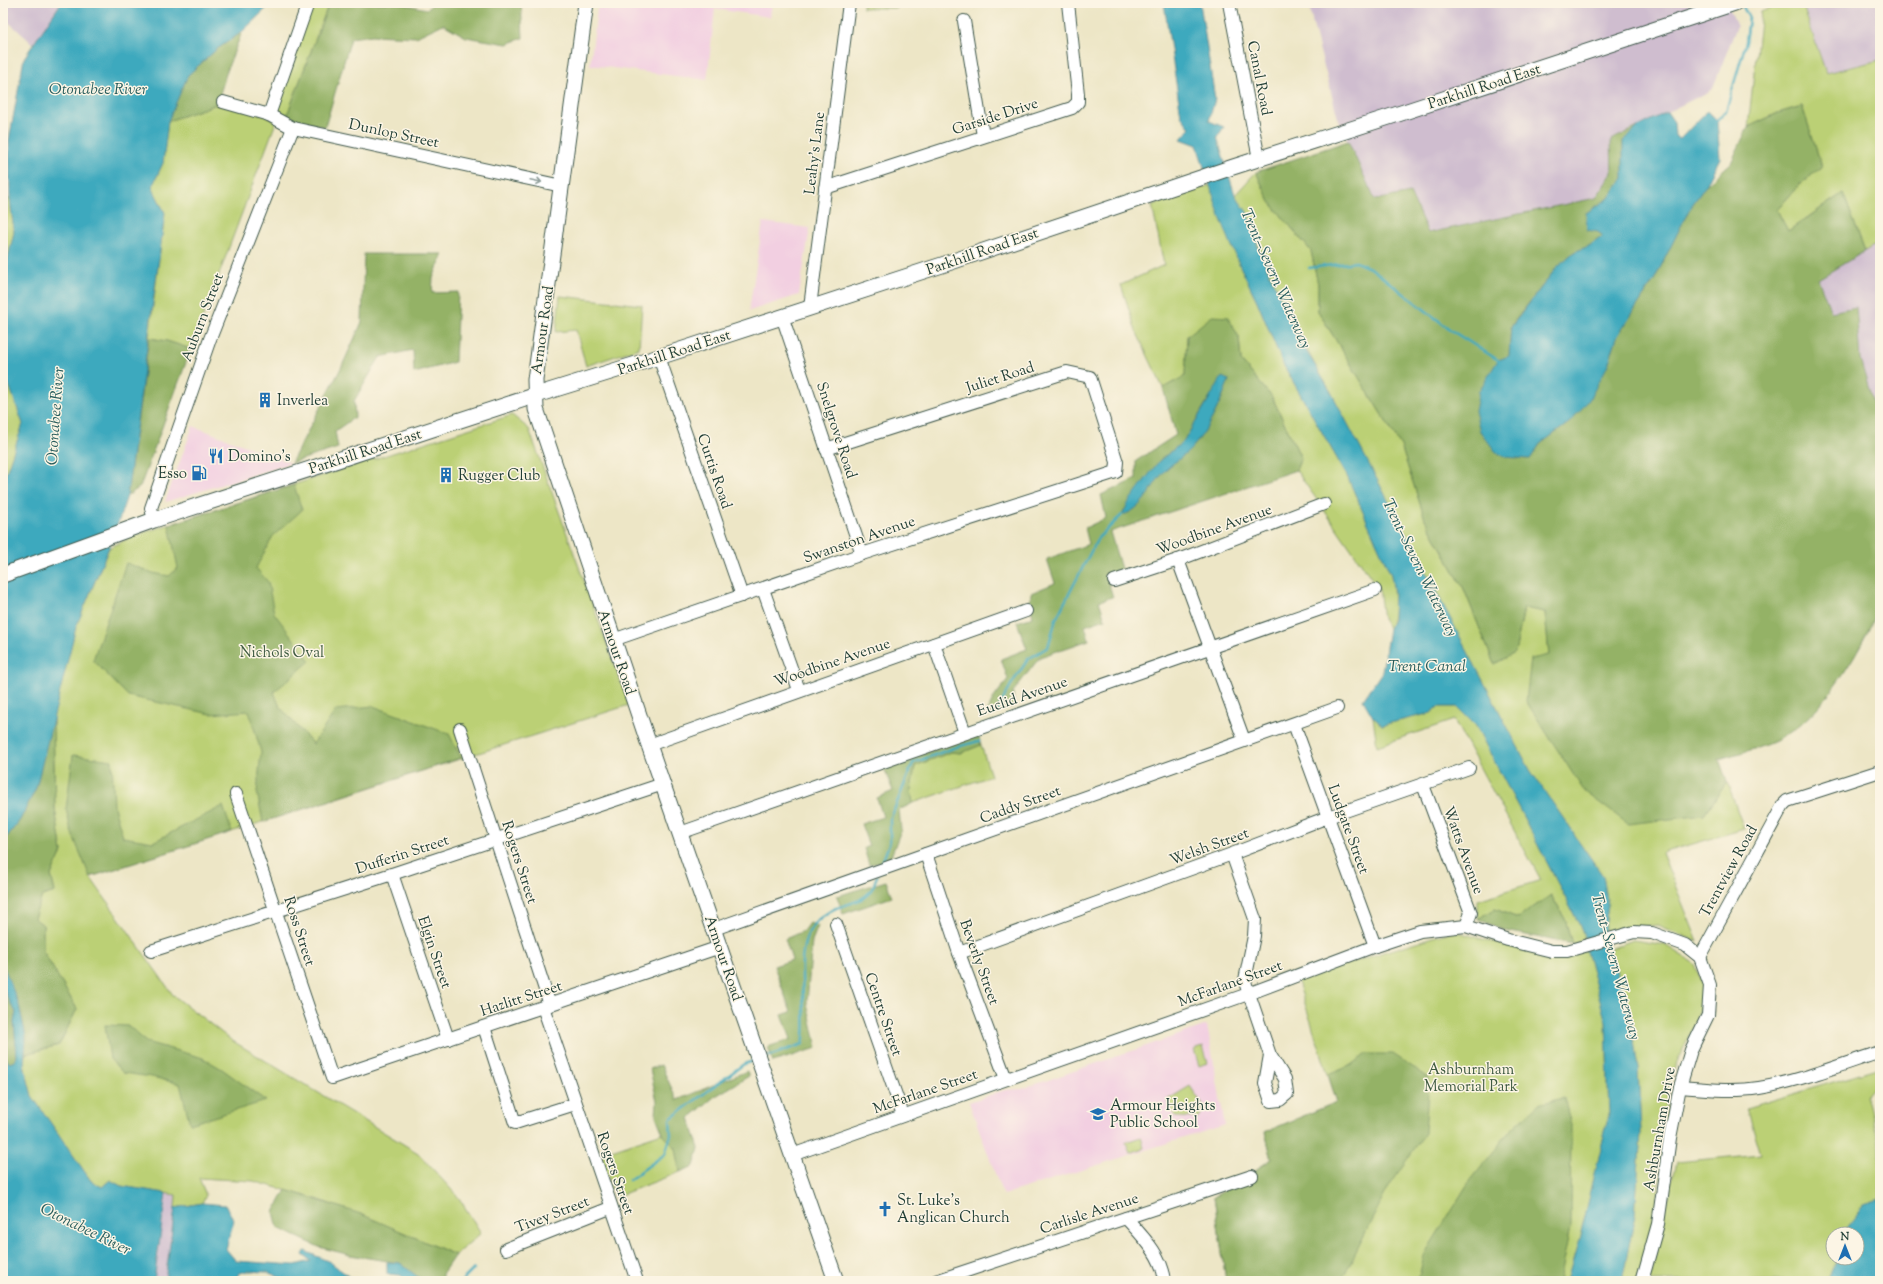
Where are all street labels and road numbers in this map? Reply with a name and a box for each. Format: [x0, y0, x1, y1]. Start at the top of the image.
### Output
street label: Canal Road [1241, 39, 1276, 118]
street label: Parkhill Road East [1425, 59, 1543, 116]
street label: Garside Drive [950, 94, 1041, 141]
street label: Leahy's Lane [800, 111, 831, 196]
street label: Dunlop Street [347, 115, 441, 154]
street label: Parkhill Road East [924, 223, 1041, 281]
street label: Auburn Street [177, 270, 230, 365]
street label: Armour Road [527, 284, 560, 376]
street label: Parkhill Road East [615, 325, 733, 382]
street label: Juliet Road [963, 357, 1038, 400]
street label: Snelgrove Road [810, 379, 861, 482]
street label: Parkhill Road East [306, 424, 424, 481]
street label: Curtis Road [691, 431, 736, 512]
street label: Woodbine Avenue [1154, 500, 1275, 561]
street label: Swanston Avenue [801, 511, 918, 569]
street label: Armour Road [591, 607, 640, 699]
street label: Woodbine Avenue [772, 634, 893, 693]
street label: Euclid Avenue [974, 672, 1071, 723]
street label: Caddy Street [977, 781, 1064, 830]
street label: Ludgate Street [1322, 782, 1374, 877]
street label: Watts Avenue [1437, 804, 1488, 897]
street label: Rogers Street [495, 818, 542, 907]
street label: Trentview Road [1695, 821, 1764, 922]
street label: Welsh Street [1167, 823, 1252, 871]
street label: Dufferin Street [353, 830, 452, 880]
street label: Ross Street [277, 894, 320, 969]
street label: Elgin Street [411, 913, 456, 992]
street label: Armour Road [698, 913, 747, 1005]
street label: Beverly Street [953, 917, 1004, 1008]
street label: McFarlane Street [1176, 956, 1286, 1013]
street label: Centre Street [858, 970, 907, 1059]
street label: Hazlitt Street [478, 976, 565, 1023]
street label: McFarlane Street [870, 1065, 981, 1120]
street label: Ashburnham Drive [1639, 1066, 1682, 1193]
street label: Rogers Street [591, 1129, 639, 1218]
street label: Carlisle Avenue [1037, 1189, 1142, 1240]
street label: Tivey Street [513, 1192, 593, 1239]

